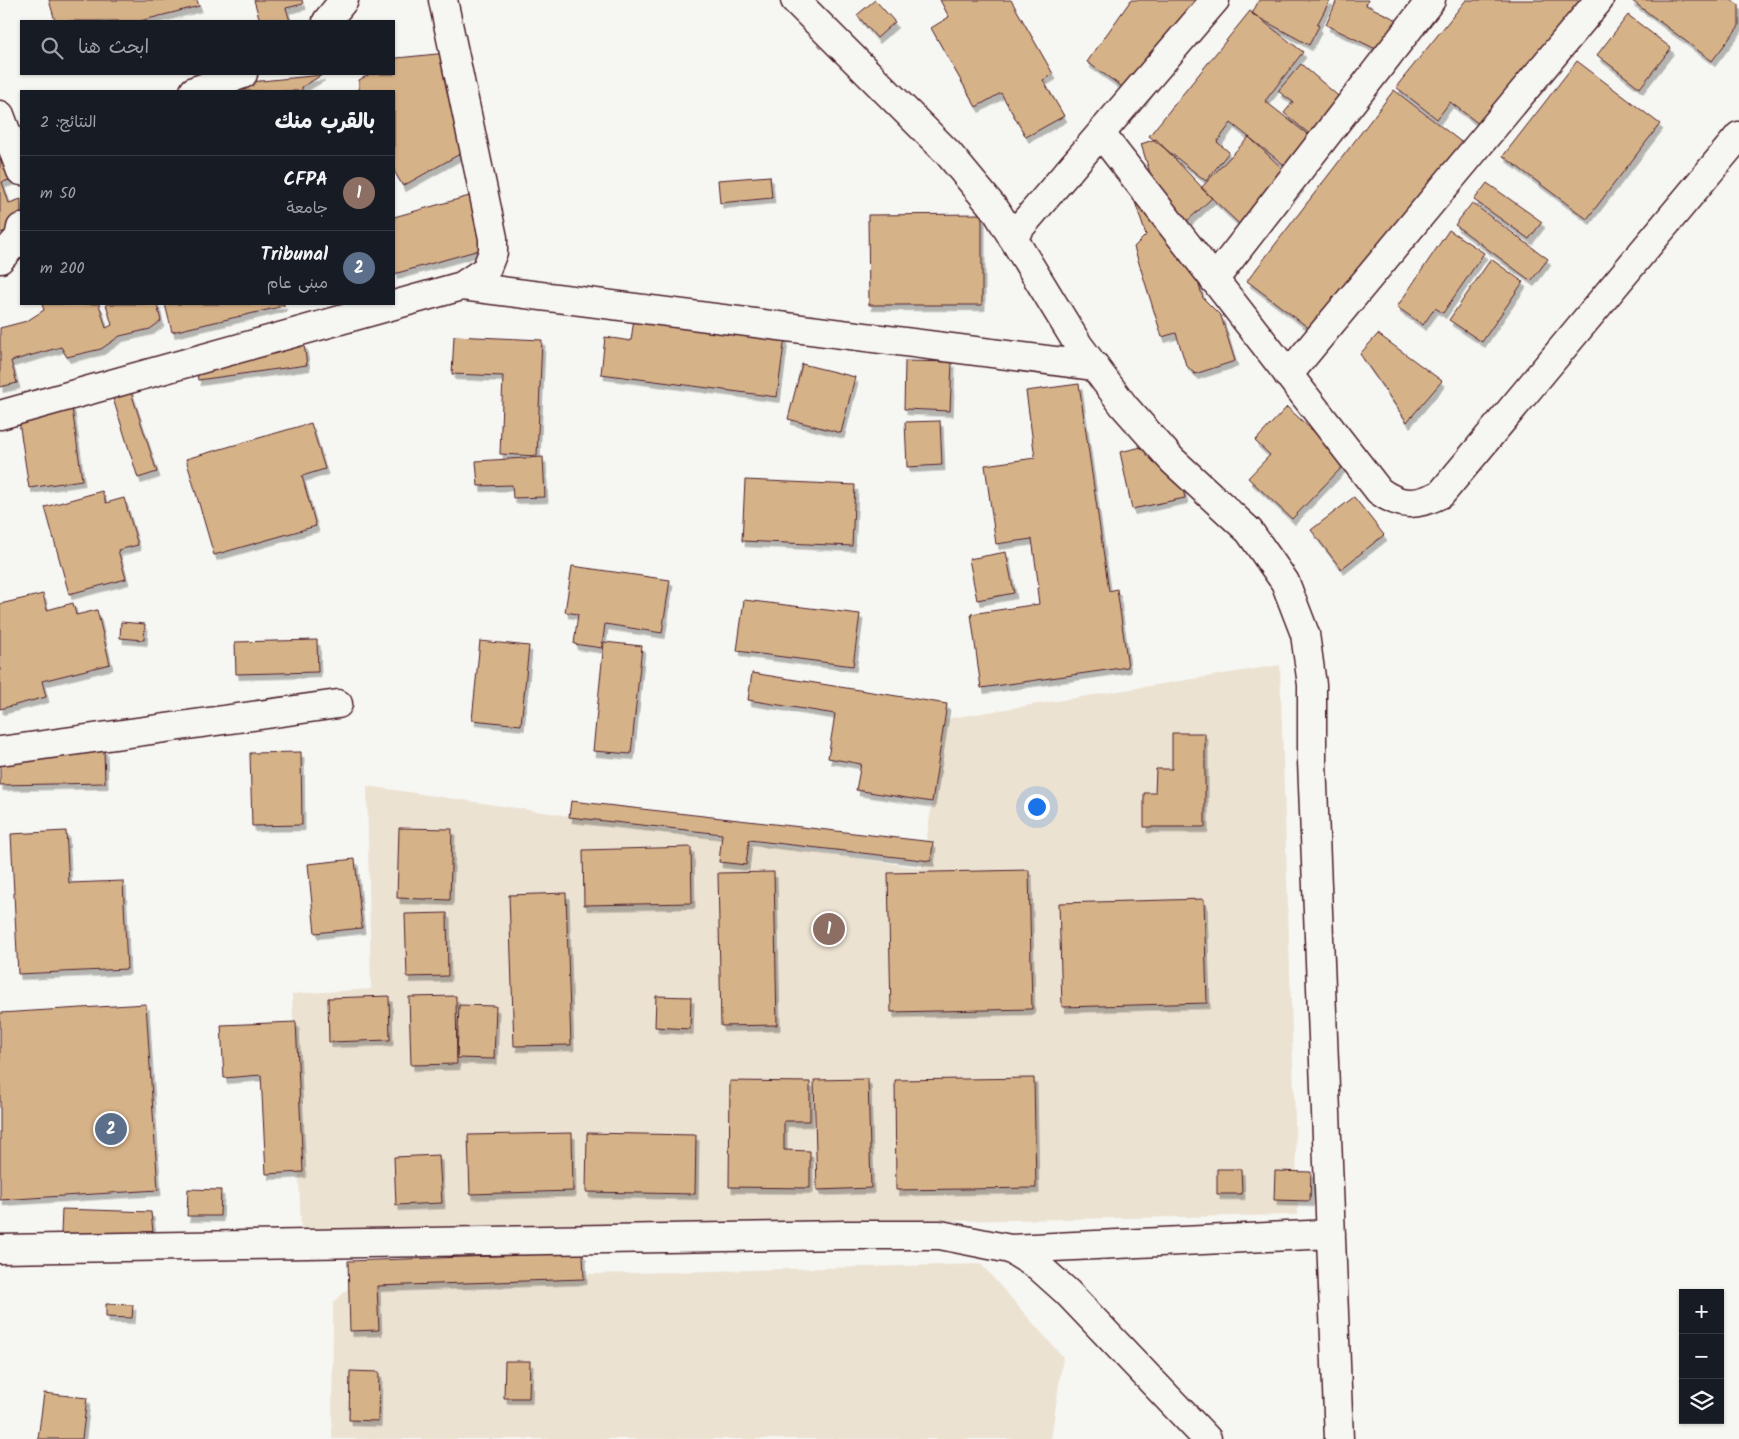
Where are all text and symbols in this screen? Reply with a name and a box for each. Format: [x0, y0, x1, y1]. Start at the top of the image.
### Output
search box [20, 20, 395, 75]
text: ابحث هنا [78, 33, 149, 63]
icon: search [38, 34, 66, 62]
text: بالقرب منك [275, 106, 375, 139]
text: النتائج: 2 [40, 110, 97, 135]
text: CFPA [284, 165, 328, 195]
text: 50 m [40, 181, 76, 206]
text: 1 [357, 181, 361, 206]
text: جامعة [286, 196, 328, 221]
text: Tribunal [261, 240, 328, 270]
text: 200 m [40, 256, 84, 281]
text: 2 [354, 256, 364, 281]
text: مبنى عام [267, 271, 328, 296]
your location [1024, 794, 1050, 820]
pin: 1 [813, 910, 845, 948]
pin: 2 [95, 1110, 127, 1148]
map controls [1679, 1289, 1724, 1424]
button: + [1679, 1289, 1724, 1334]
button: − [1679, 1334, 1724, 1379]
button: layers [1679, 1379, 1724, 1424]

